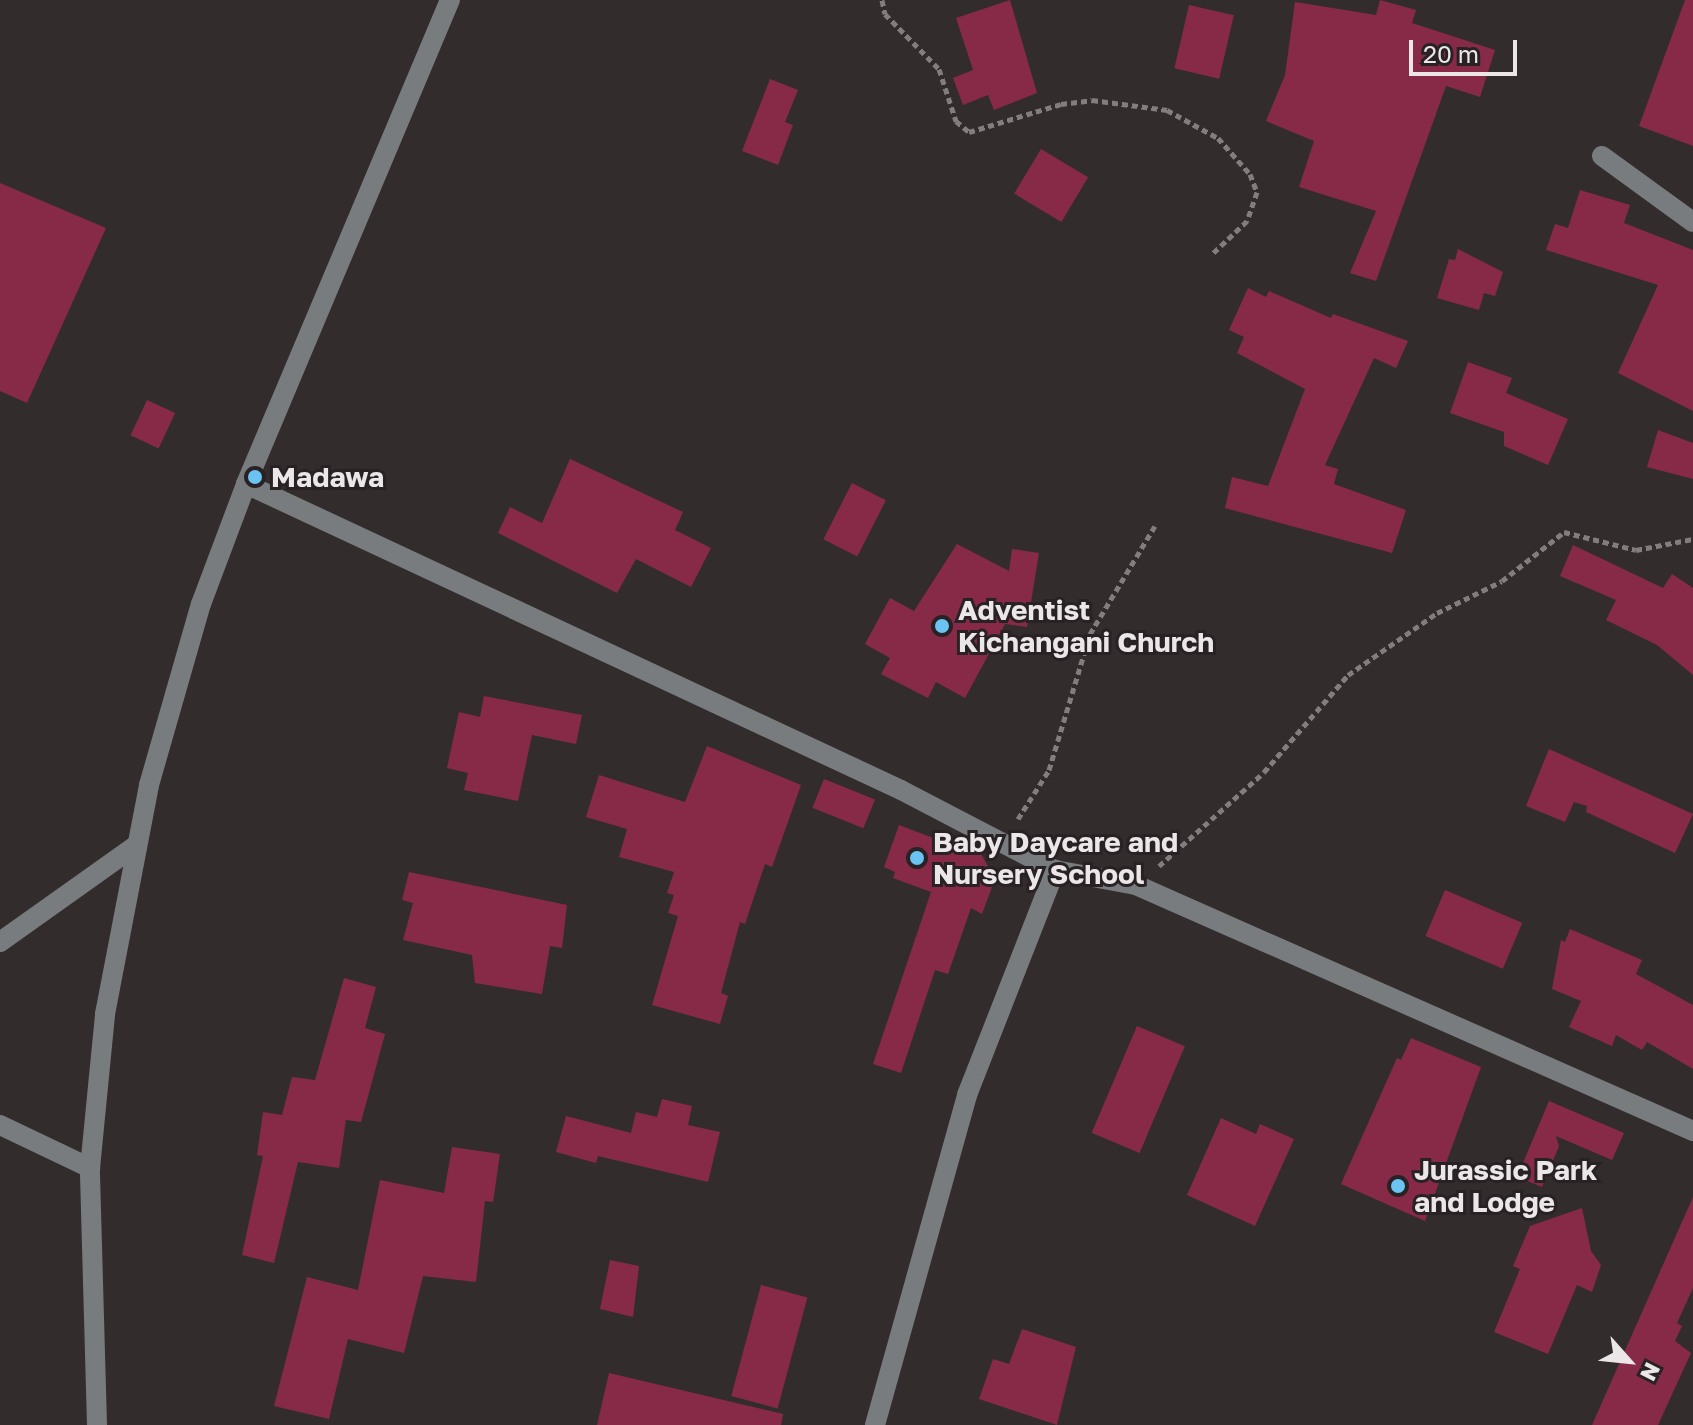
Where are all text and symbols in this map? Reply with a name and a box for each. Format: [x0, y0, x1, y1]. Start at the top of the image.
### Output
scale bar [1413, 24, 1521, 74]
text: 20 m [1423, 39, 1479, 68]
place label: Madawa [271, 460, 384, 494]
marker: Madawa [246, 468, 264, 486]
place label: Adventist Kichangani Church [958, 593, 1214, 659]
marker: Adventist Kichangani Church [933, 617, 951, 635]
place label: Baby Daycare and Nursery School [933, 825, 1178, 891]
marker: Baby Daycare and Nursery School [908, 849, 926, 867]
place label: Jurassic Park and Lodge [1414, 1153, 1597, 1219]
marker: Jurassic Park and Lodge [1389, 1177, 1407, 1195]
north arrow [1589, 1321, 1669, 1401]
text: N [1635, 1359, 1667, 1386]

